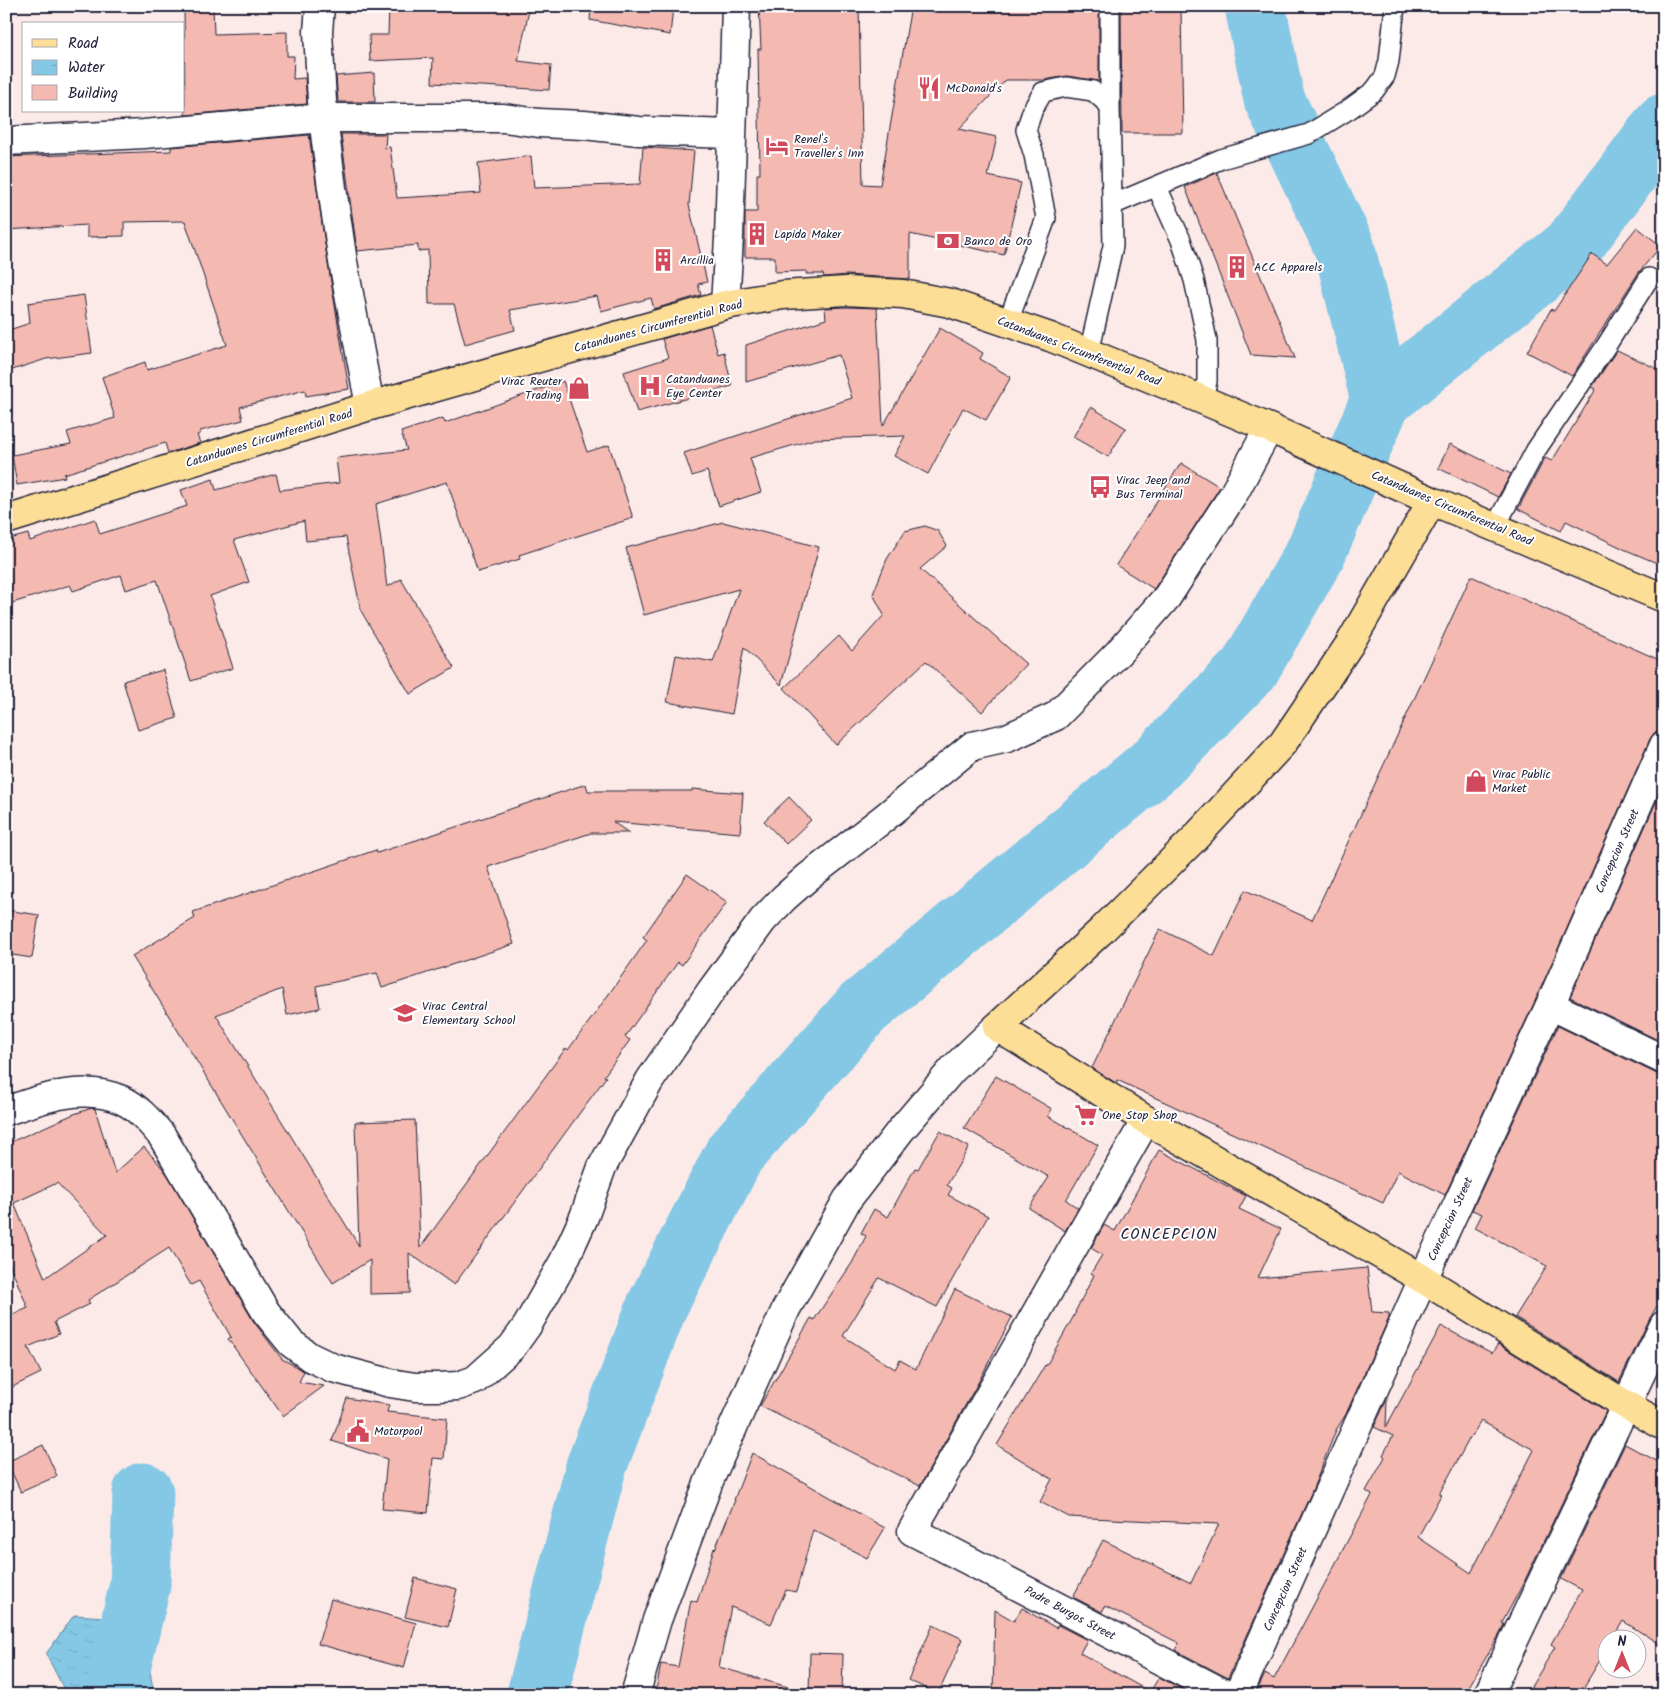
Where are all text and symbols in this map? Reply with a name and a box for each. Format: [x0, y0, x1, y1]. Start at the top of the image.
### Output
legend [22, 22, 185, 112]
text: Road [68, 32, 99, 56]
text: Water [68, 56, 105, 80]
restaurant icon: McDonald's [916, 75, 942, 101]
place label: McDonald's [946, 79, 1002, 98]
text: Building [68, 82, 118, 106]
place label: Renel's Traveller's Inn [794, 130, 864, 163]
hotel icon: Renel's Traveller's Inn [764, 133, 790, 159]
building icon: Lapida Maker [744, 221, 770, 247]
place label: Lapida Maker [774, 225, 842, 244]
bank icon: Banco de Oro [935, 228, 961, 254]
place label: Banco de Oro [964, 232, 1032, 251]
building icon: Arcillia [650, 247, 676, 273]
place label: Arcillia [680, 251, 714, 270]
building icon: ACC Apparels [1224, 254, 1250, 280]
place label: ACC Apparels [1254, 258, 1322, 277]
street label: Catanduanes Circumferential Road [572, 295, 746, 358]
street label: Catanduanes Circumferential Road [994, 311, 1164, 392]
place label: Catanduanes Eye Center [666, 370, 730, 403]
place label: Virac Reuter Trading [501, 372, 563, 405]
hospital icon: Catanduanes Eye Center [637, 373, 663, 399]
shop icon: Virac Reuter Trading [566, 375, 592, 401]
street label: Catanduanes Circumferential Road [183, 404, 356, 473]
street label: Catanduanes Circumferential Road [1368, 466, 1536, 552]
place label: Virac Jeep and Bus Terminal [1116, 471, 1191, 504]
bus stop icon: Virac Jeep and Bus Terminal [1087, 474, 1113, 500]
place label: Virac Public Market [1492, 765, 1551, 798]
shop icon: Virac Public Market [1463, 768, 1489, 794]
street label: Concepcion Street [1590, 806, 1645, 897]
place label: Virac Central Elementary School [422, 997, 515, 1030]
school or university icon: Virac Central Elementary School [392, 1000, 418, 1026]
supermarket icon: One Stop Shop [1073, 1102, 1099, 1128]
place label: One Stop Shop [1102, 1106, 1177, 1125]
street label: Concepcion Street [1423, 1174, 1478, 1264]
district label: CONCEPCION [1120, 1223, 1218, 1247]
public building icon: Motorpool [345, 1418, 371, 1444]
place label: Motorpool [374, 1422, 423, 1441]
street label: Concepcion Street [1258, 1544, 1313, 1635]
street label: Padre Burgos Street [1021, 1581, 1119, 1646]
north arrow [1598, 1628, 1648, 1678]
text: N [1618, 1631, 1627, 1653]

